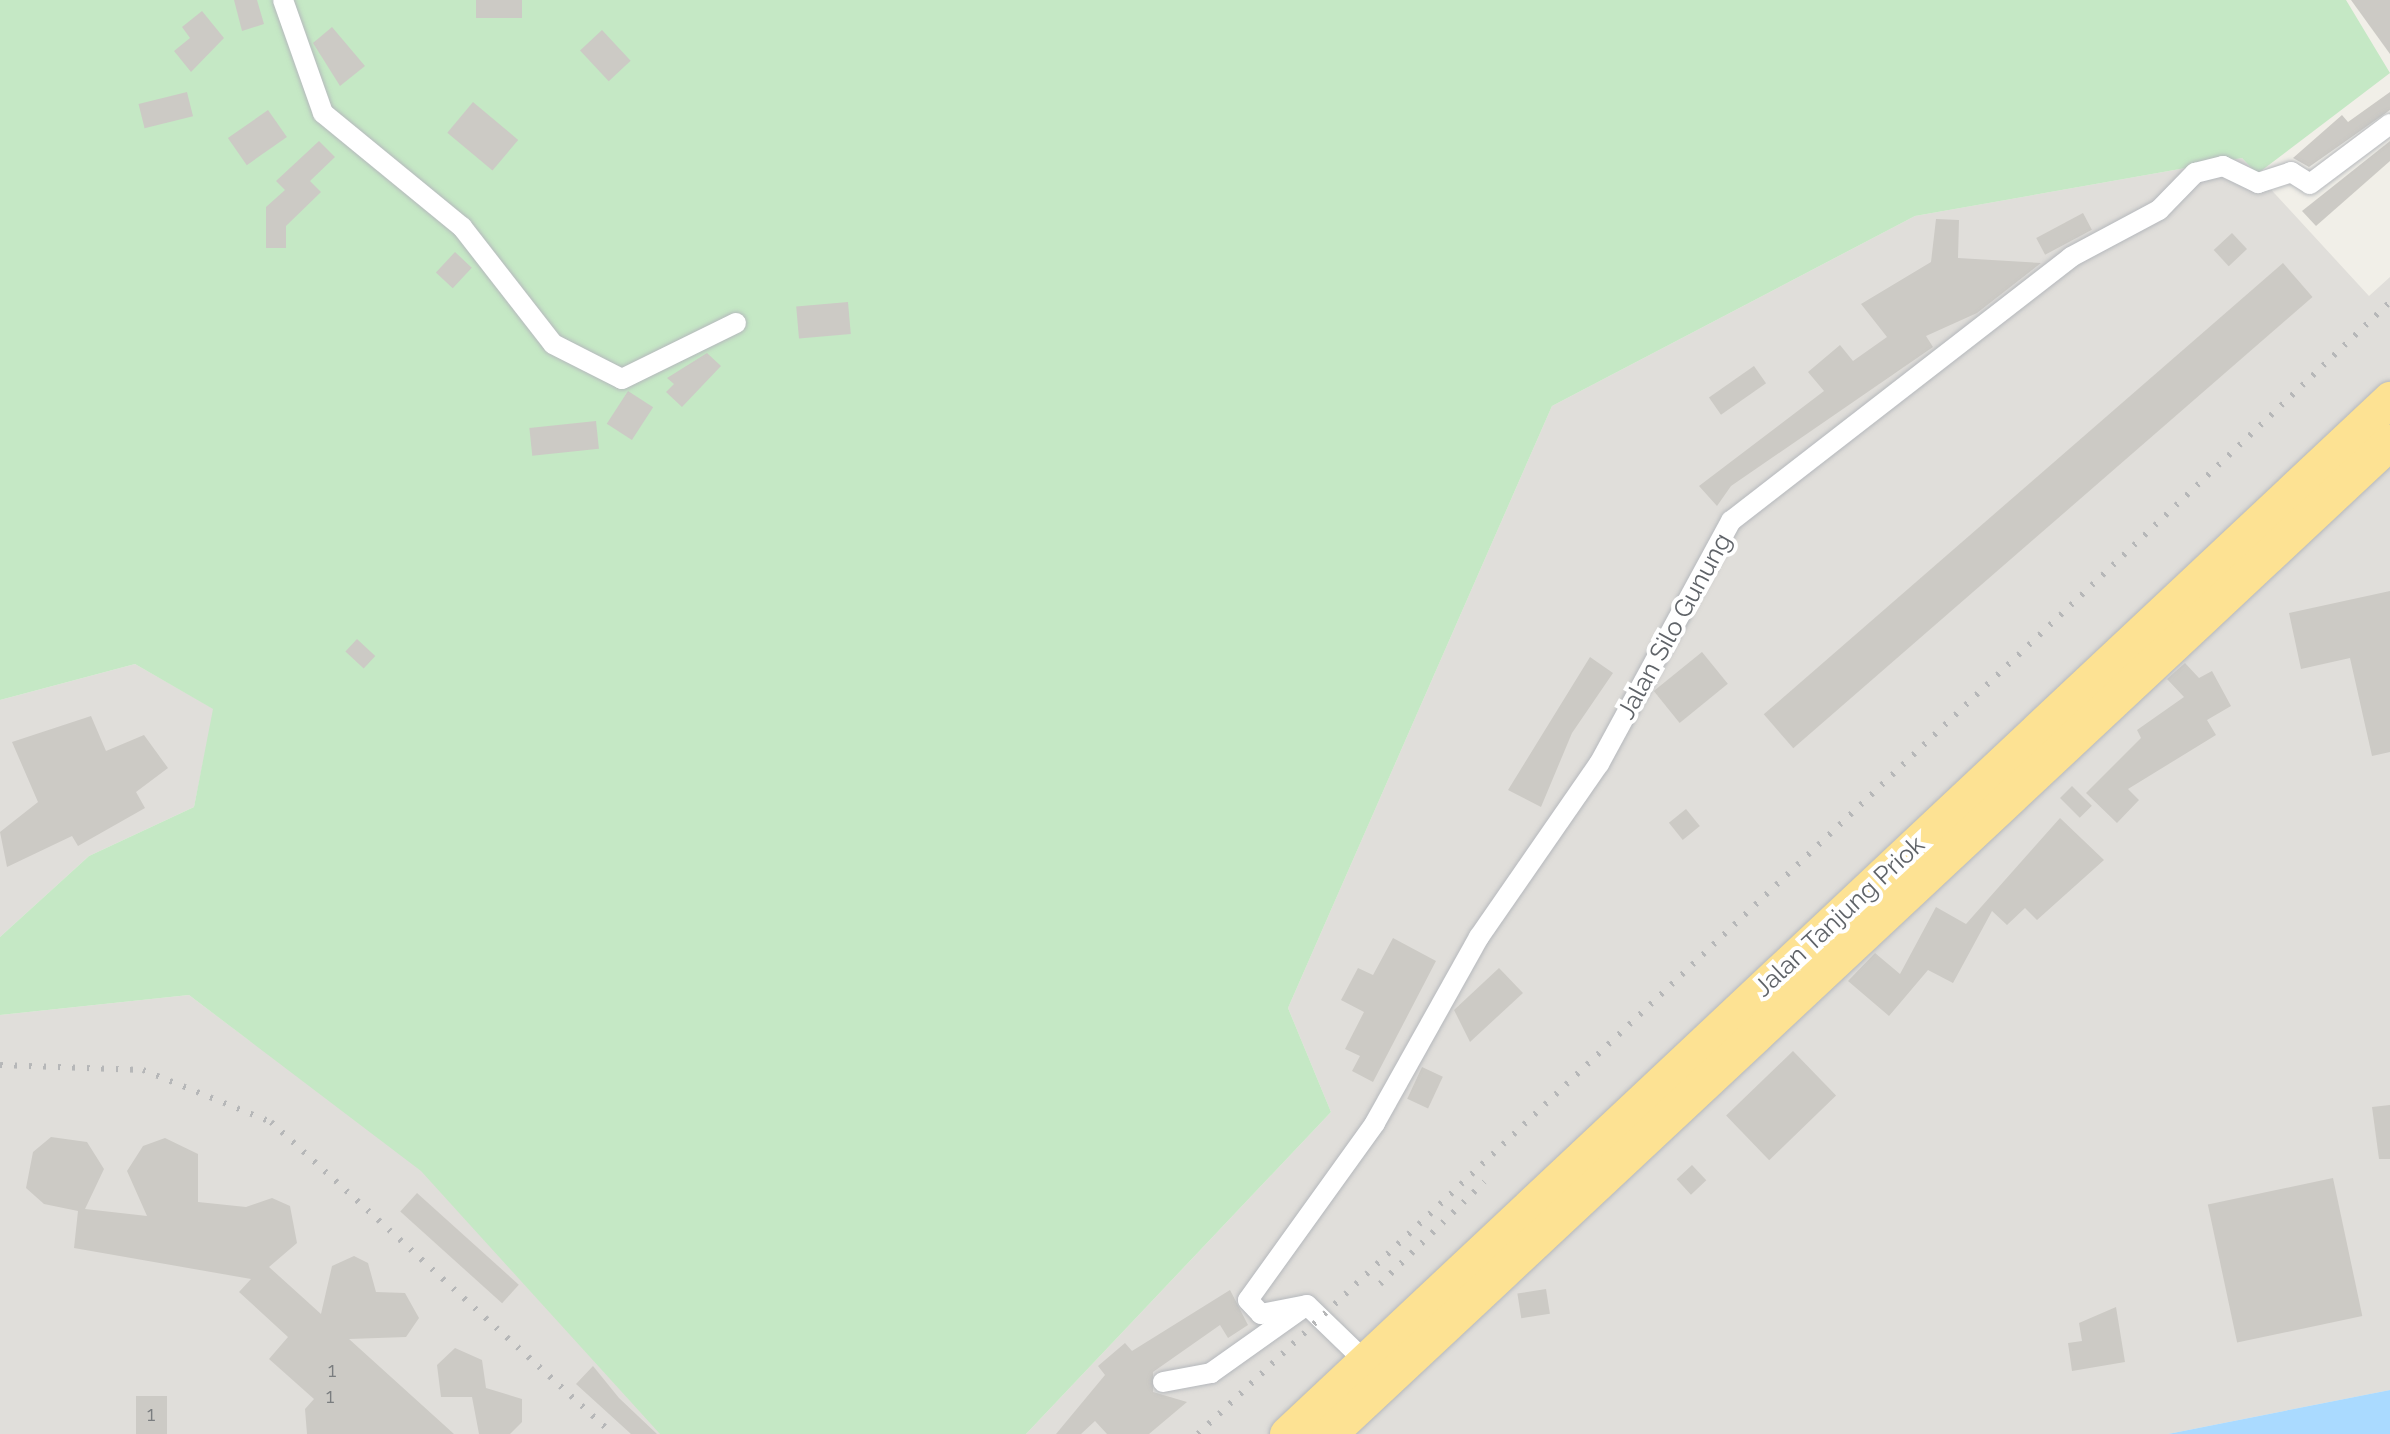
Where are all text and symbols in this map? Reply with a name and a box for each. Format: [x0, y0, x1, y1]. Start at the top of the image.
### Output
street label: Jalan Silo Gunung [1611, 528, 1737, 724]
street label: Jalan Tanjung Priok [1747, 829, 1931, 1003]
house number: 1 [328, 1358, 336, 1382]
house number: 1 [326, 1384, 334, 1408]
house number: 1 [147, 1402, 155, 1426]

